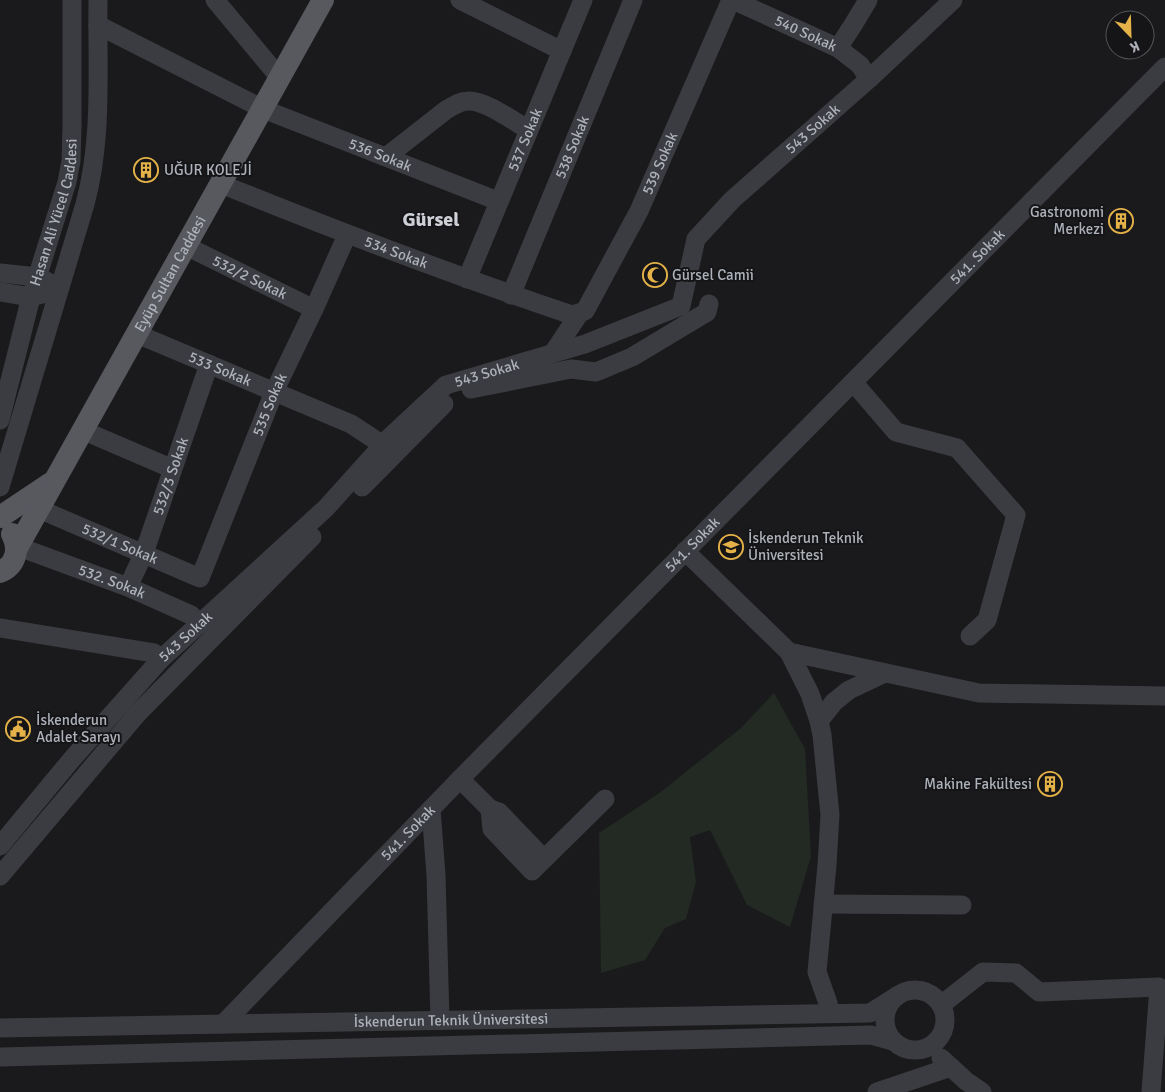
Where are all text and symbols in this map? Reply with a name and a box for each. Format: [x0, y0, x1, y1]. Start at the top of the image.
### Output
north arrow [1105, 10, 1155, 60]
street label: 540 Sokak [772, 11, 840, 55]
text: K [1127, 37, 1142, 56]
street label: 543 Sokak [782, 100, 844, 157]
street label: 537 Sokak [504, 105, 546, 174]
street label: 538 Sokak [551, 113, 593, 181]
street label: 539 Sokak [638, 129, 682, 197]
street label: 536 Sokak [346, 134, 415, 176]
street label: Hasan Ali Yücel Caddesi [26, 138, 81, 288]
building icon: UĞUR KOLEJİ [133, 157, 159, 183]
place label: UĞUR KOLEJİ [164, 161, 252, 179]
place label: Gastronomi Merkezi [1030, 203, 1104, 238]
district label: Gürsel [402, 207, 460, 232]
building icon: Gastronomi Merkezi [1108, 208, 1134, 234]
street label: Eyüp Sultan Caddesi [130, 212, 210, 335]
street label: 541. Sokak [946, 225, 1009, 288]
street label: 534 Sokak [362, 232, 431, 273]
street label: 532/2 Sokak [209, 251, 290, 304]
mosque icon: Gürsel Camii [642, 262, 668, 288]
place label: Gürsel Camii [672, 266, 754, 284]
street label: 533 Sokak [186, 348, 255, 390]
street label: 543 Sokak [452, 355, 522, 391]
street label: 535 Sokak [248, 370, 291, 439]
street label: 532/3 Sokak [149, 434, 192, 517]
street label: 541. Sokak [661, 513, 724, 576]
street label: 532/1 Sokak [79, 519, 161, 568]
place label: İskenderun Teknik Üniversitesi [748, 529, 864, 564]
school or university icon: İskenderun Teknik Üniversitesi [718, 534, 744, 560]
street label: 532. Sokak [76, 561, 149, 603]
street label: 543 Sokak [155, 607, 216, 666]
place label: İskenderun Adalet Sarayı [36, 711, 121, 746]
public building icon: İskenderun Adalet Sarayı [5, 716, 31, 742]
building icon: Makine Fakültesi [1037, 771, 1063, 797]
place label: Makine Fakültesi [924, 775, 1032, 793]
street label: 541. Sokak [377, 801, 439, 864]
street label: İskenderun Teknik Üniversitesi [353, 1010, 548, 1031]

